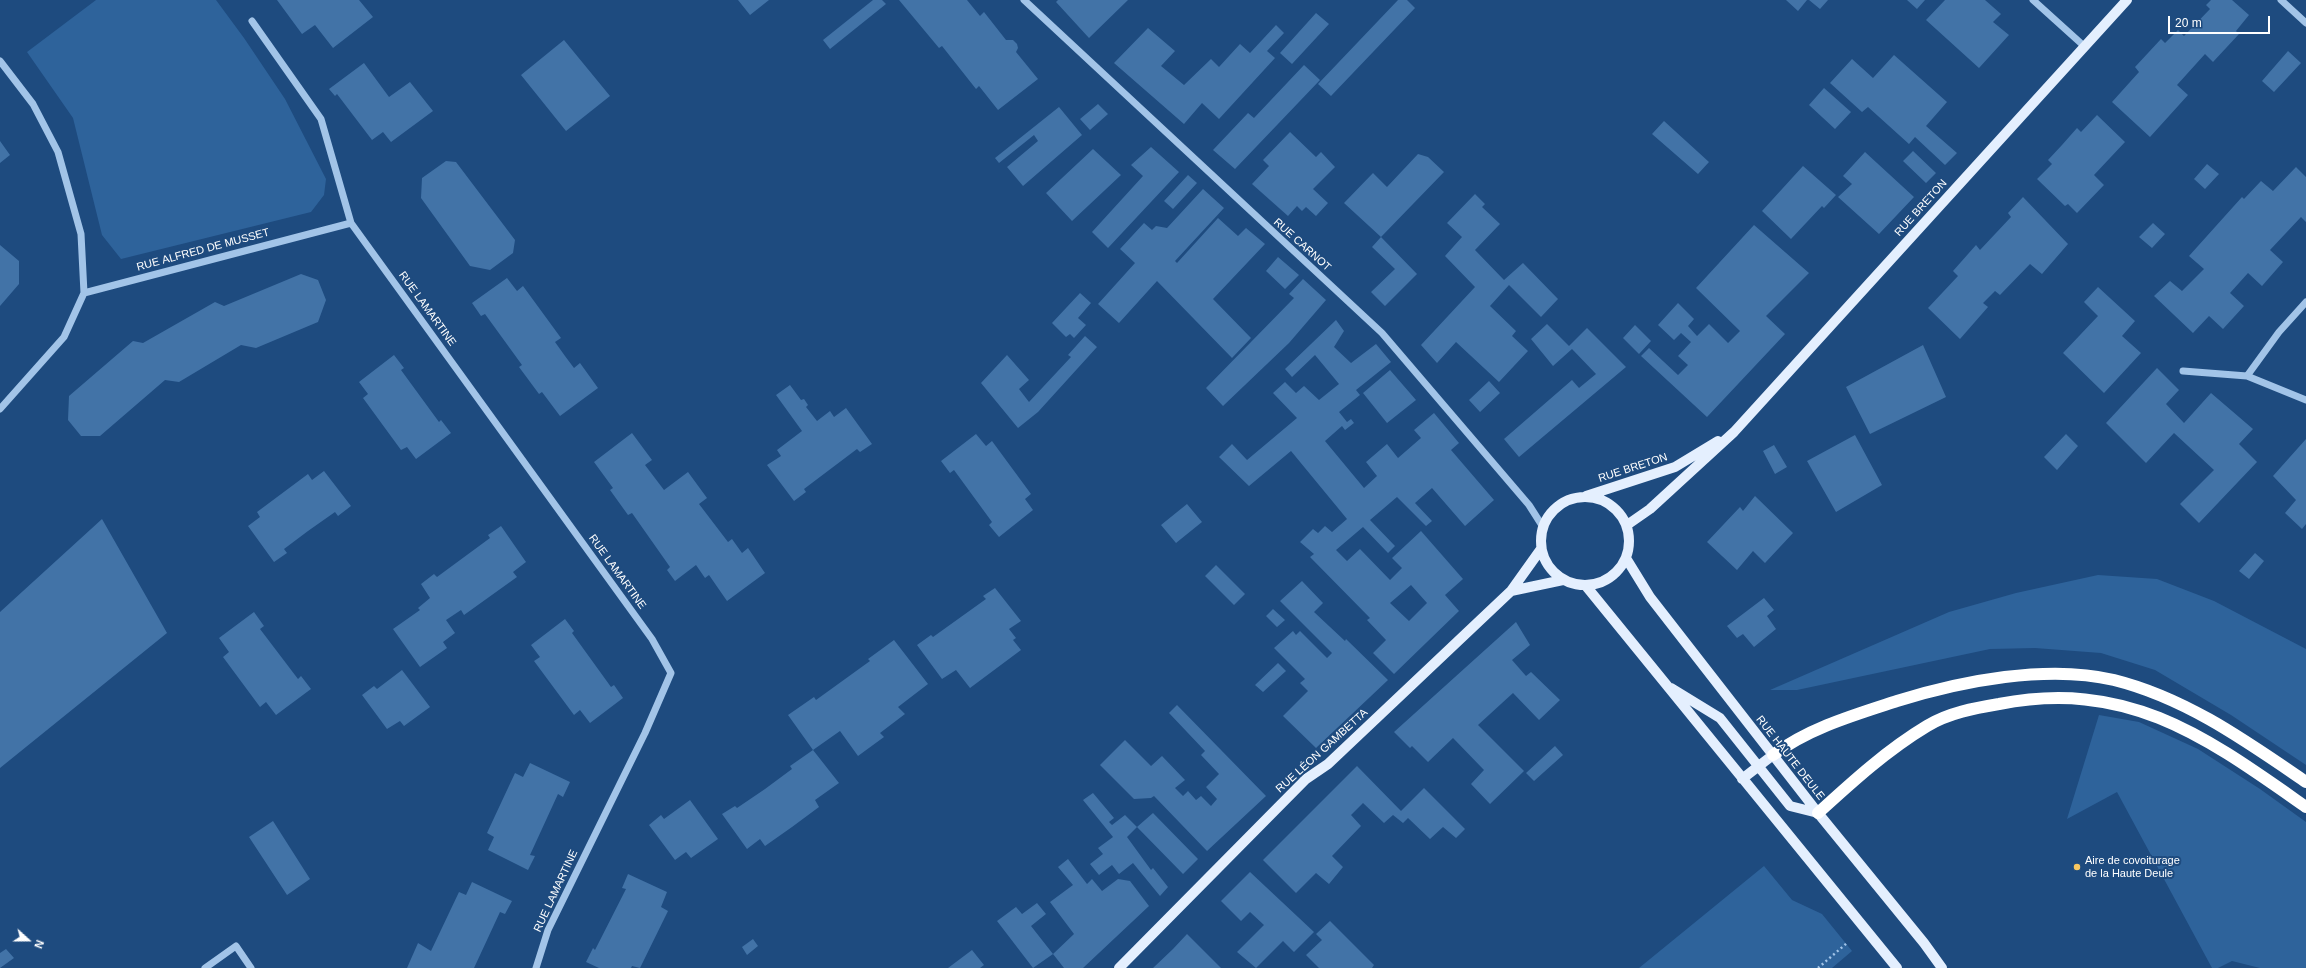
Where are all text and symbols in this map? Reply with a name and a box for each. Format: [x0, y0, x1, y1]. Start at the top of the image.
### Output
scale bar [2170, 8, 2272, 34]
text: 20 m [2175, 16, 2202, 30]
street label: RUE BRETON [1892, 177, 1950, 239]
street label: RUE CARNOT [1271, 216, 1333, 274]
street label: RUE ALFRED DE MUSSET [135, 226, 271, 274]
street label: RUE LAMARTINE [395, 269, 459, 349]
street label: RUE BRETON [1597, 451, 1669, 485]
street label: RUE LAMARTINE [585, 532, 649, 612]
street label: RUE LÉON GAMBETTA [1273, 706, 1371, 796]
street label: RUE HAUTE DEULE [1753, 713, 1827, 803]
street label: RUE LAMARTINE [531, 848, 581, 934]
place label: Aire de covoiturage de la Haute Deule [2085, 854, 2180, 880]
marker: Aire de covoiturage de la Haute Deule [2072, 862, 2082, 872]
north arrow [8, 920, 48, 960]
text: N [32, 938, 46, 950]

